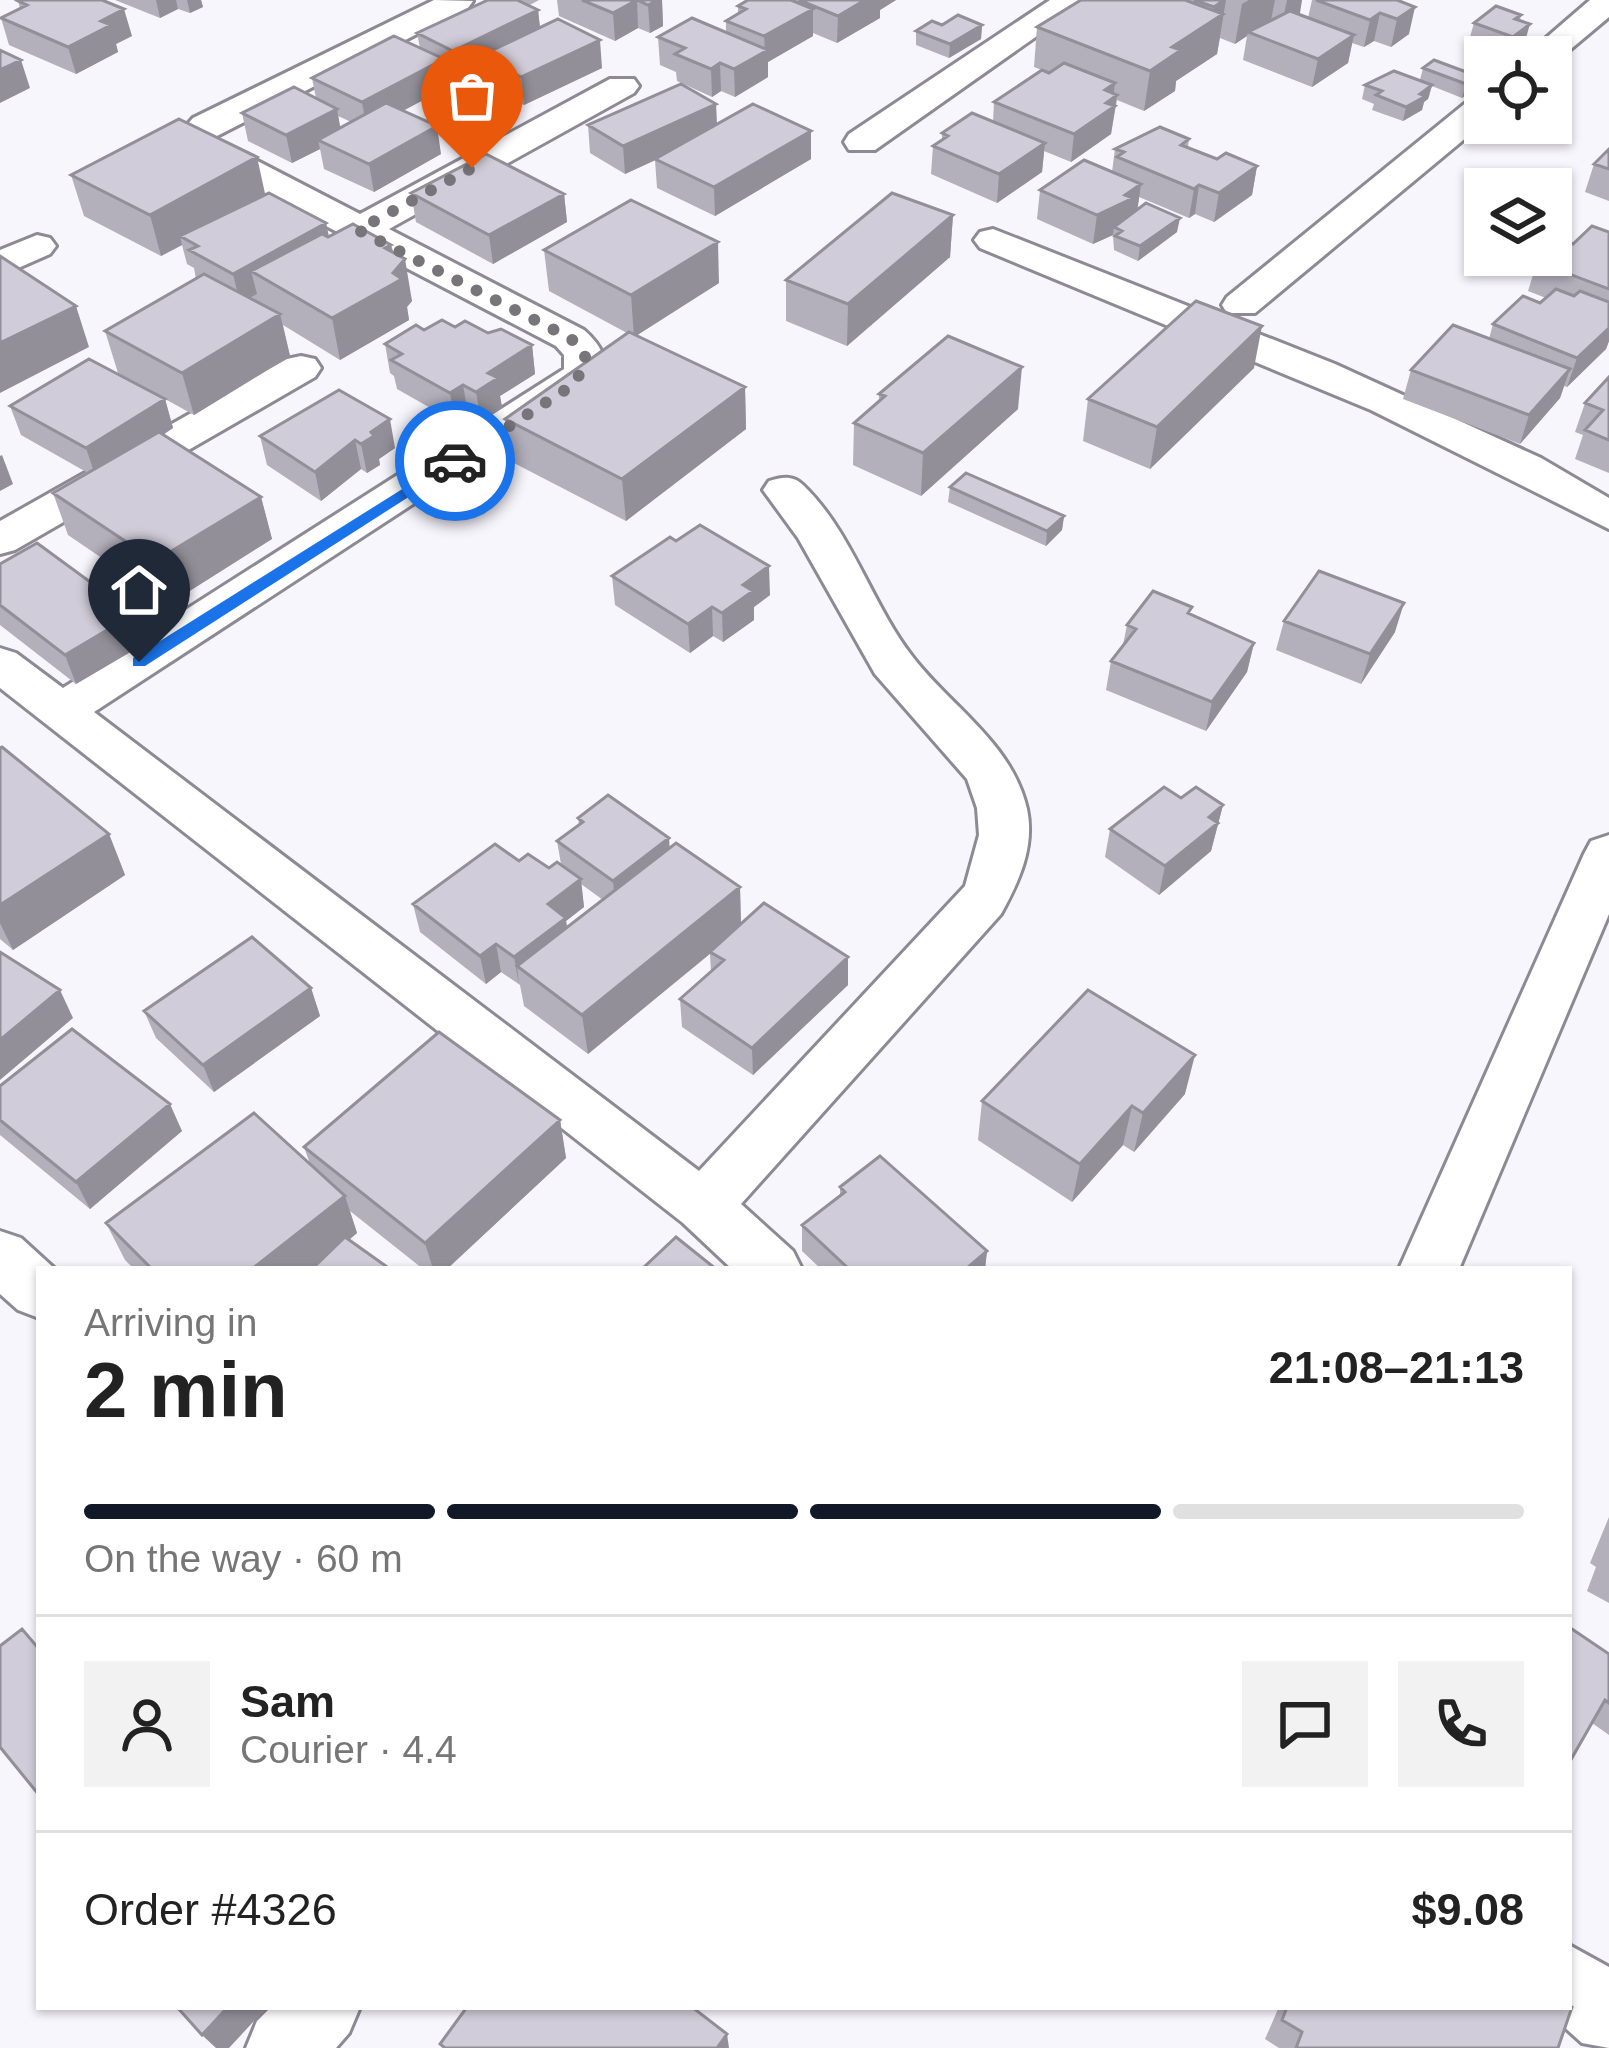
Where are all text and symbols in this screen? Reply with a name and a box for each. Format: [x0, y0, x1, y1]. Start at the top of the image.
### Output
map controls [1464, 36, 1572, 276]
button: locate [1464, 36, 1572, 144]
pin [421, 45, 523, 168]
icon: bag [439, 63, 505, 129]
button: layers [1464, 168, 1572, 276]
courier [395, 401, 515, 521]
icon: car [422, 428, 488, 494]
pin [88, 539, 190, 662]
icon: home [106, 557, 172, 623]
text: Arriving in [84, 1301, 257, 1344]
text: 21:08–21:13 [1269, 1342, 1524, 1393]
text: 2 min [84, 1346, 288, 1434]
text: On the way · 60 m [84, 1537, 403, 1580]
button: person [84, 1661, 210, 1787]
button: chat [1242, 1661, 1368, 1787]
button: phone [1398, 1661, 1524, 1787]
text: Sam [240, 1676, 335, 1727]
text: Courier · 4.4 [240, 1728, 457, 1771]
text: Order #4326 [84, 1884, 337, 1935]
text: $9.08 [1411, 1884, 1524, 1935]

